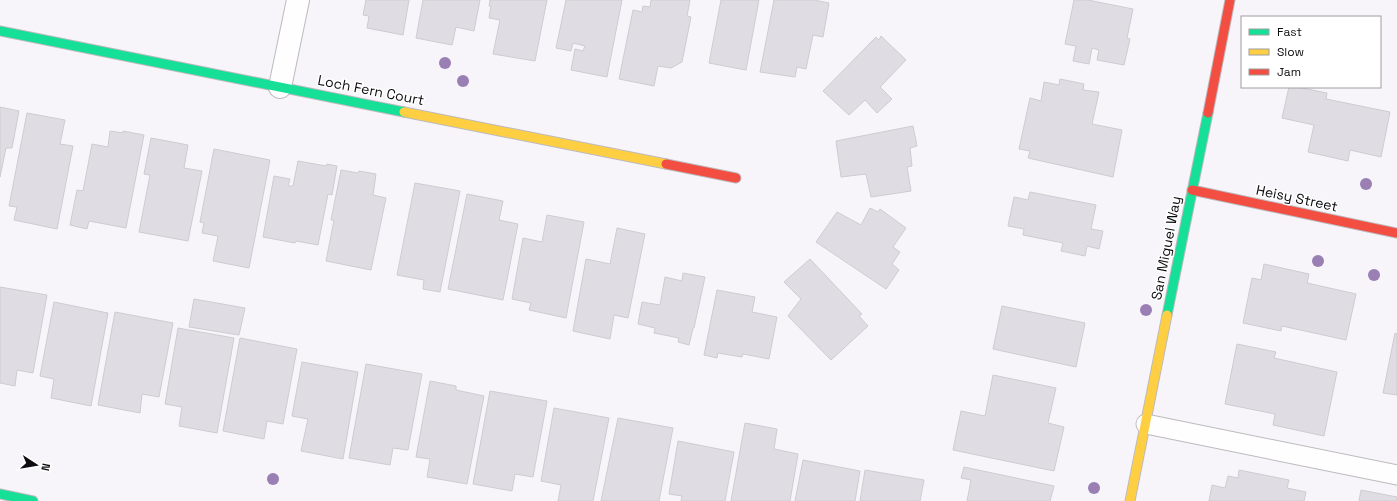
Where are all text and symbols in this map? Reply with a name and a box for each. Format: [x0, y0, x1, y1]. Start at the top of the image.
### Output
legend [1241, 16, 1381, 88]
text: Fast [1277, 24, 1302, 40]
text: Slow [1277, 44, 1304, 60]
text: Jam [1277, 64, 1301, 80]
street label: Loch Fern Court [316, 71, 426, 109]
street label: Heisy Street [1254, 181, 1340, 215]
street label: San Miguel Way [1147, 194, 1185, 302]
north arrow [16, 445, 56, 485]
text: N [38, 462, 53, 472]

